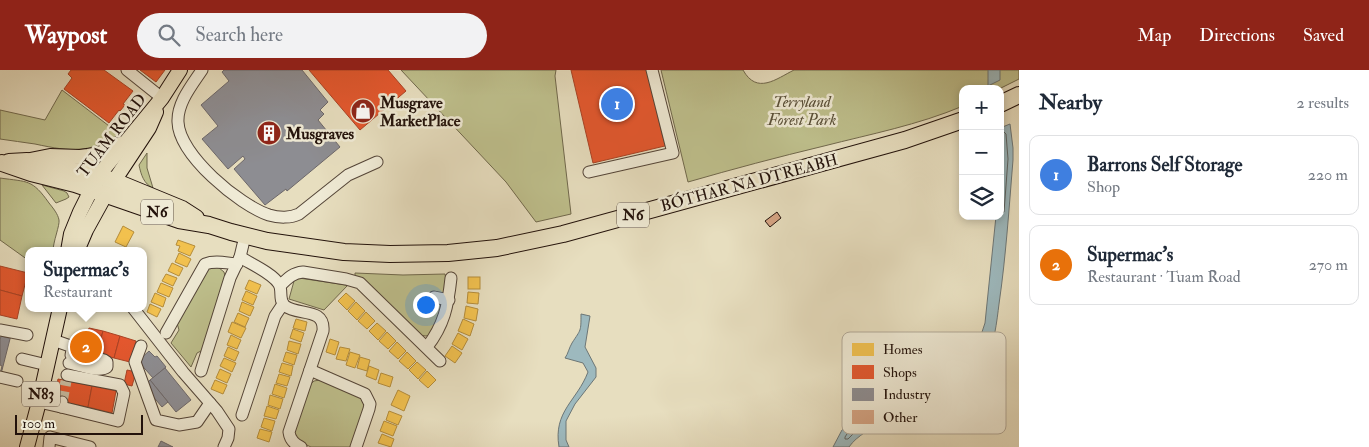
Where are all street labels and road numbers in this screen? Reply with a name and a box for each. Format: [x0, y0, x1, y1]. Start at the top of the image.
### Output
street label: TUAM ROAD [73, 90, 151, 182]
street label: BÓTHAR NA DTREABH [658, 149, 840, 216]
road number: N6 [141, 200, 173, 224]
road number: N6 [617, 202, 649, 228]
road number: N83 [22, 382, 60, 406]

